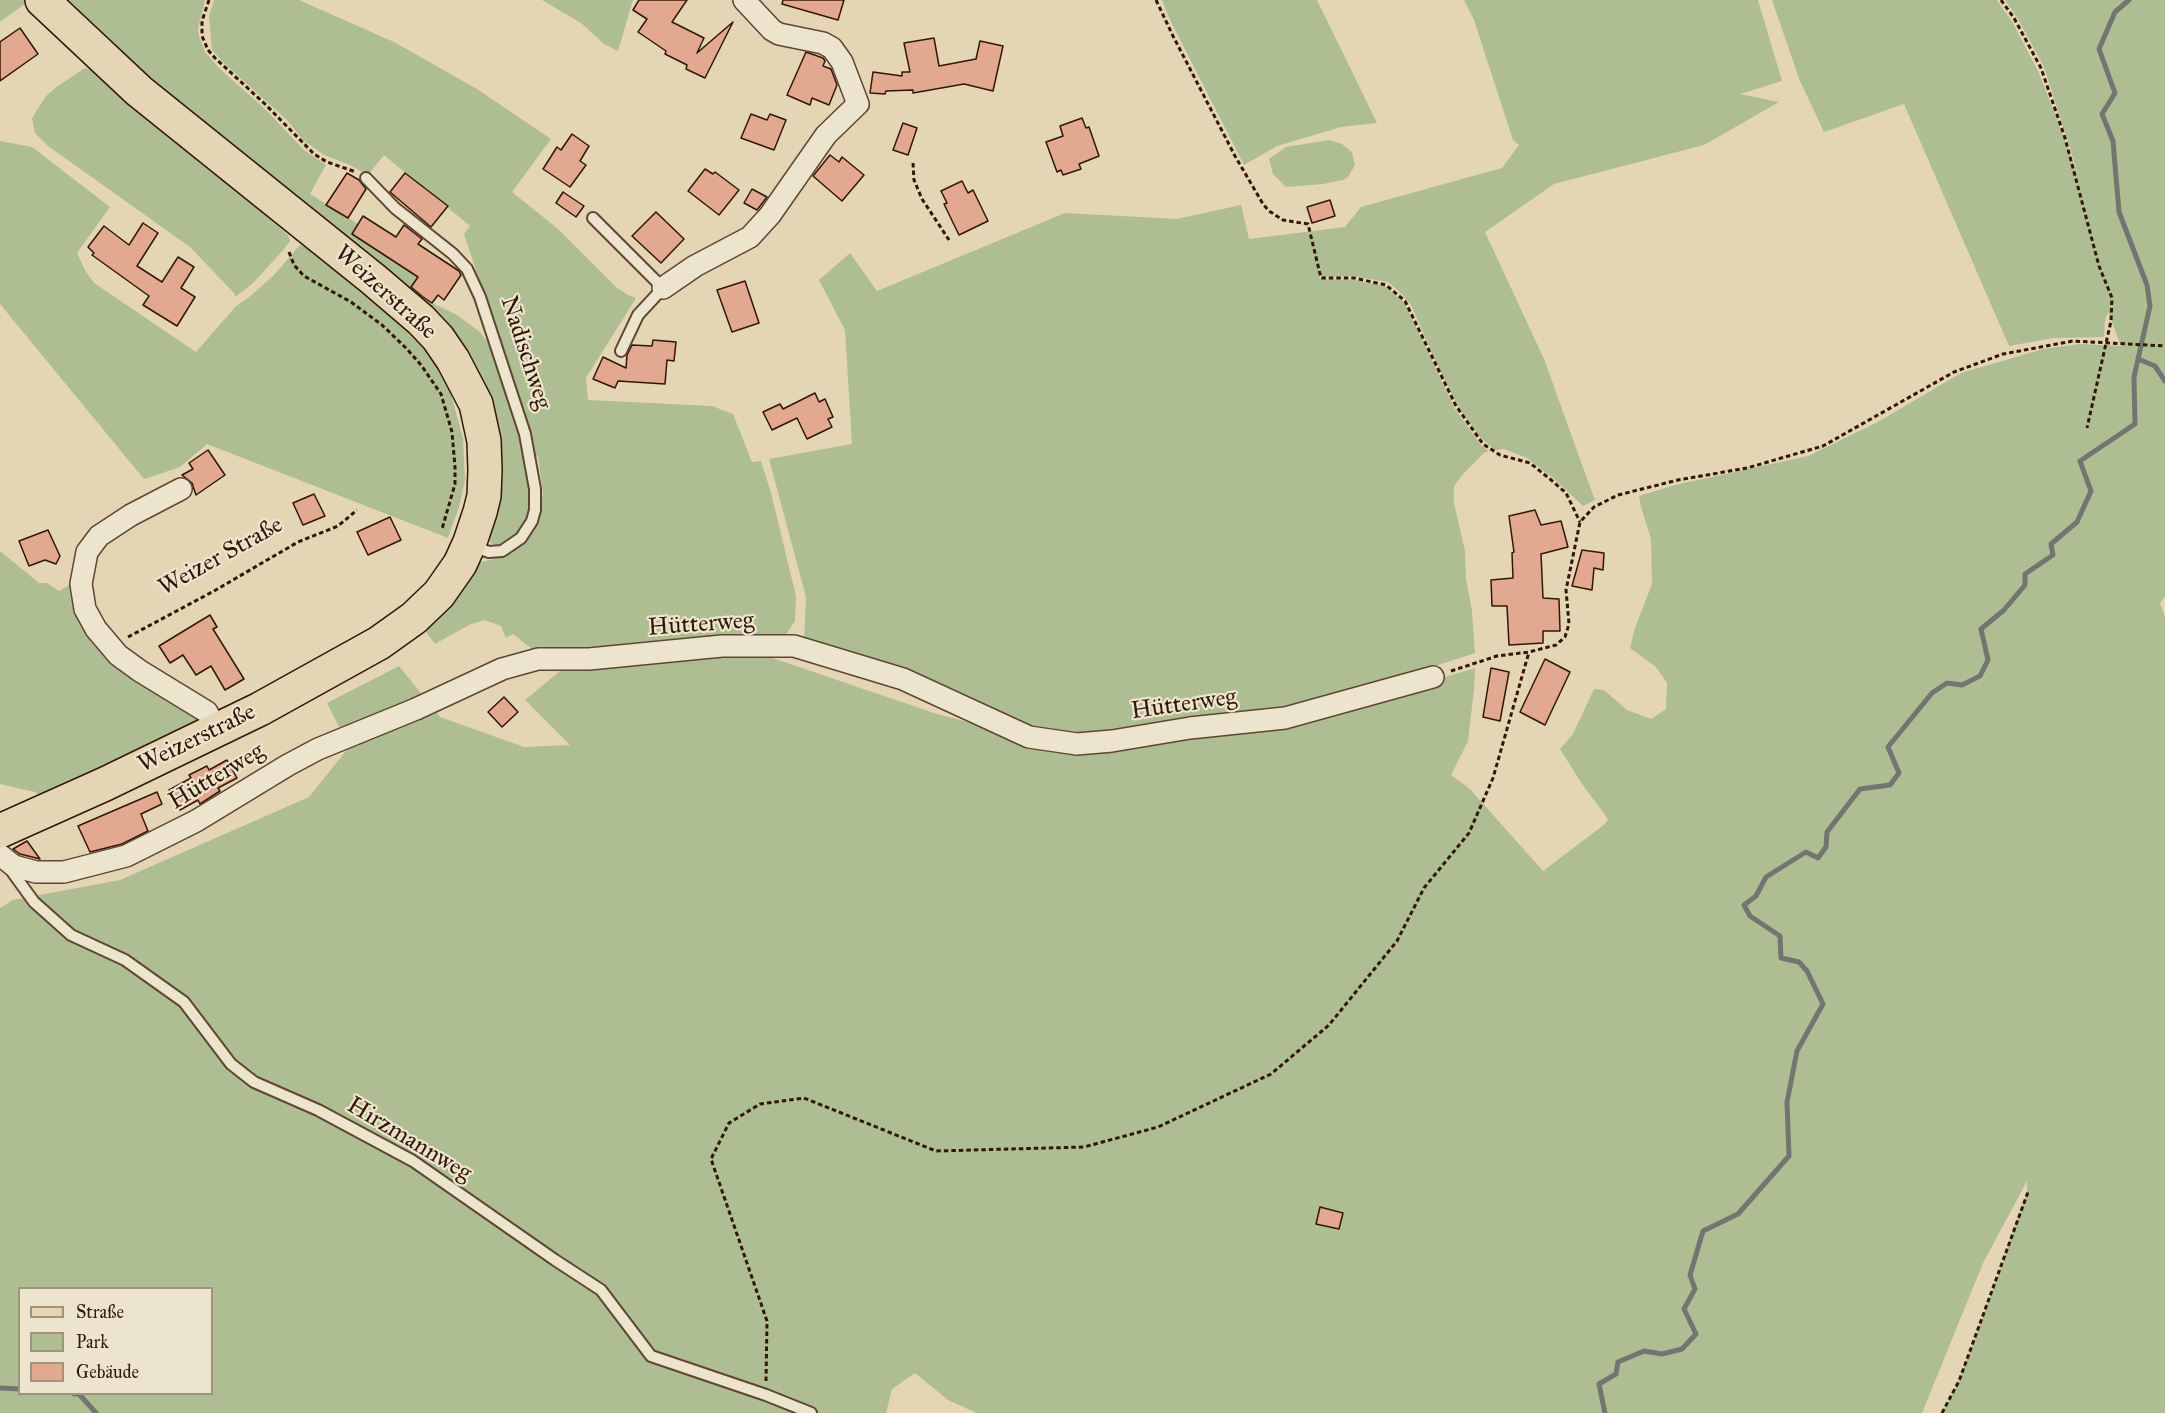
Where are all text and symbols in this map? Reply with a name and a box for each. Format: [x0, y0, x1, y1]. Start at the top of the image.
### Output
street label: Weizerstraße [328, 240, 442, 346]
street label: Nadischweg [493, 293, 557, 413]
street label: Weizer Straße [154, 511, 288, 603]
street label: Hütterweg [647, 607, 755, 643]
street label: Hütterweg [1129, 683, 1239, 727]
street label: Weizerstraße [133, 698, 261, 780]
street label: Hütterweg [164, 737, 270, 817]
street label: Hirzmannweg [341, 1092, 477, 1188]
legend [18, 1287, 213, 1395]
text: Straße [76, 1301, 124, 1323]
text: Park [76, 1331, 109, 1353]
text: Gebäude [76, 1361, 139, 1383]

